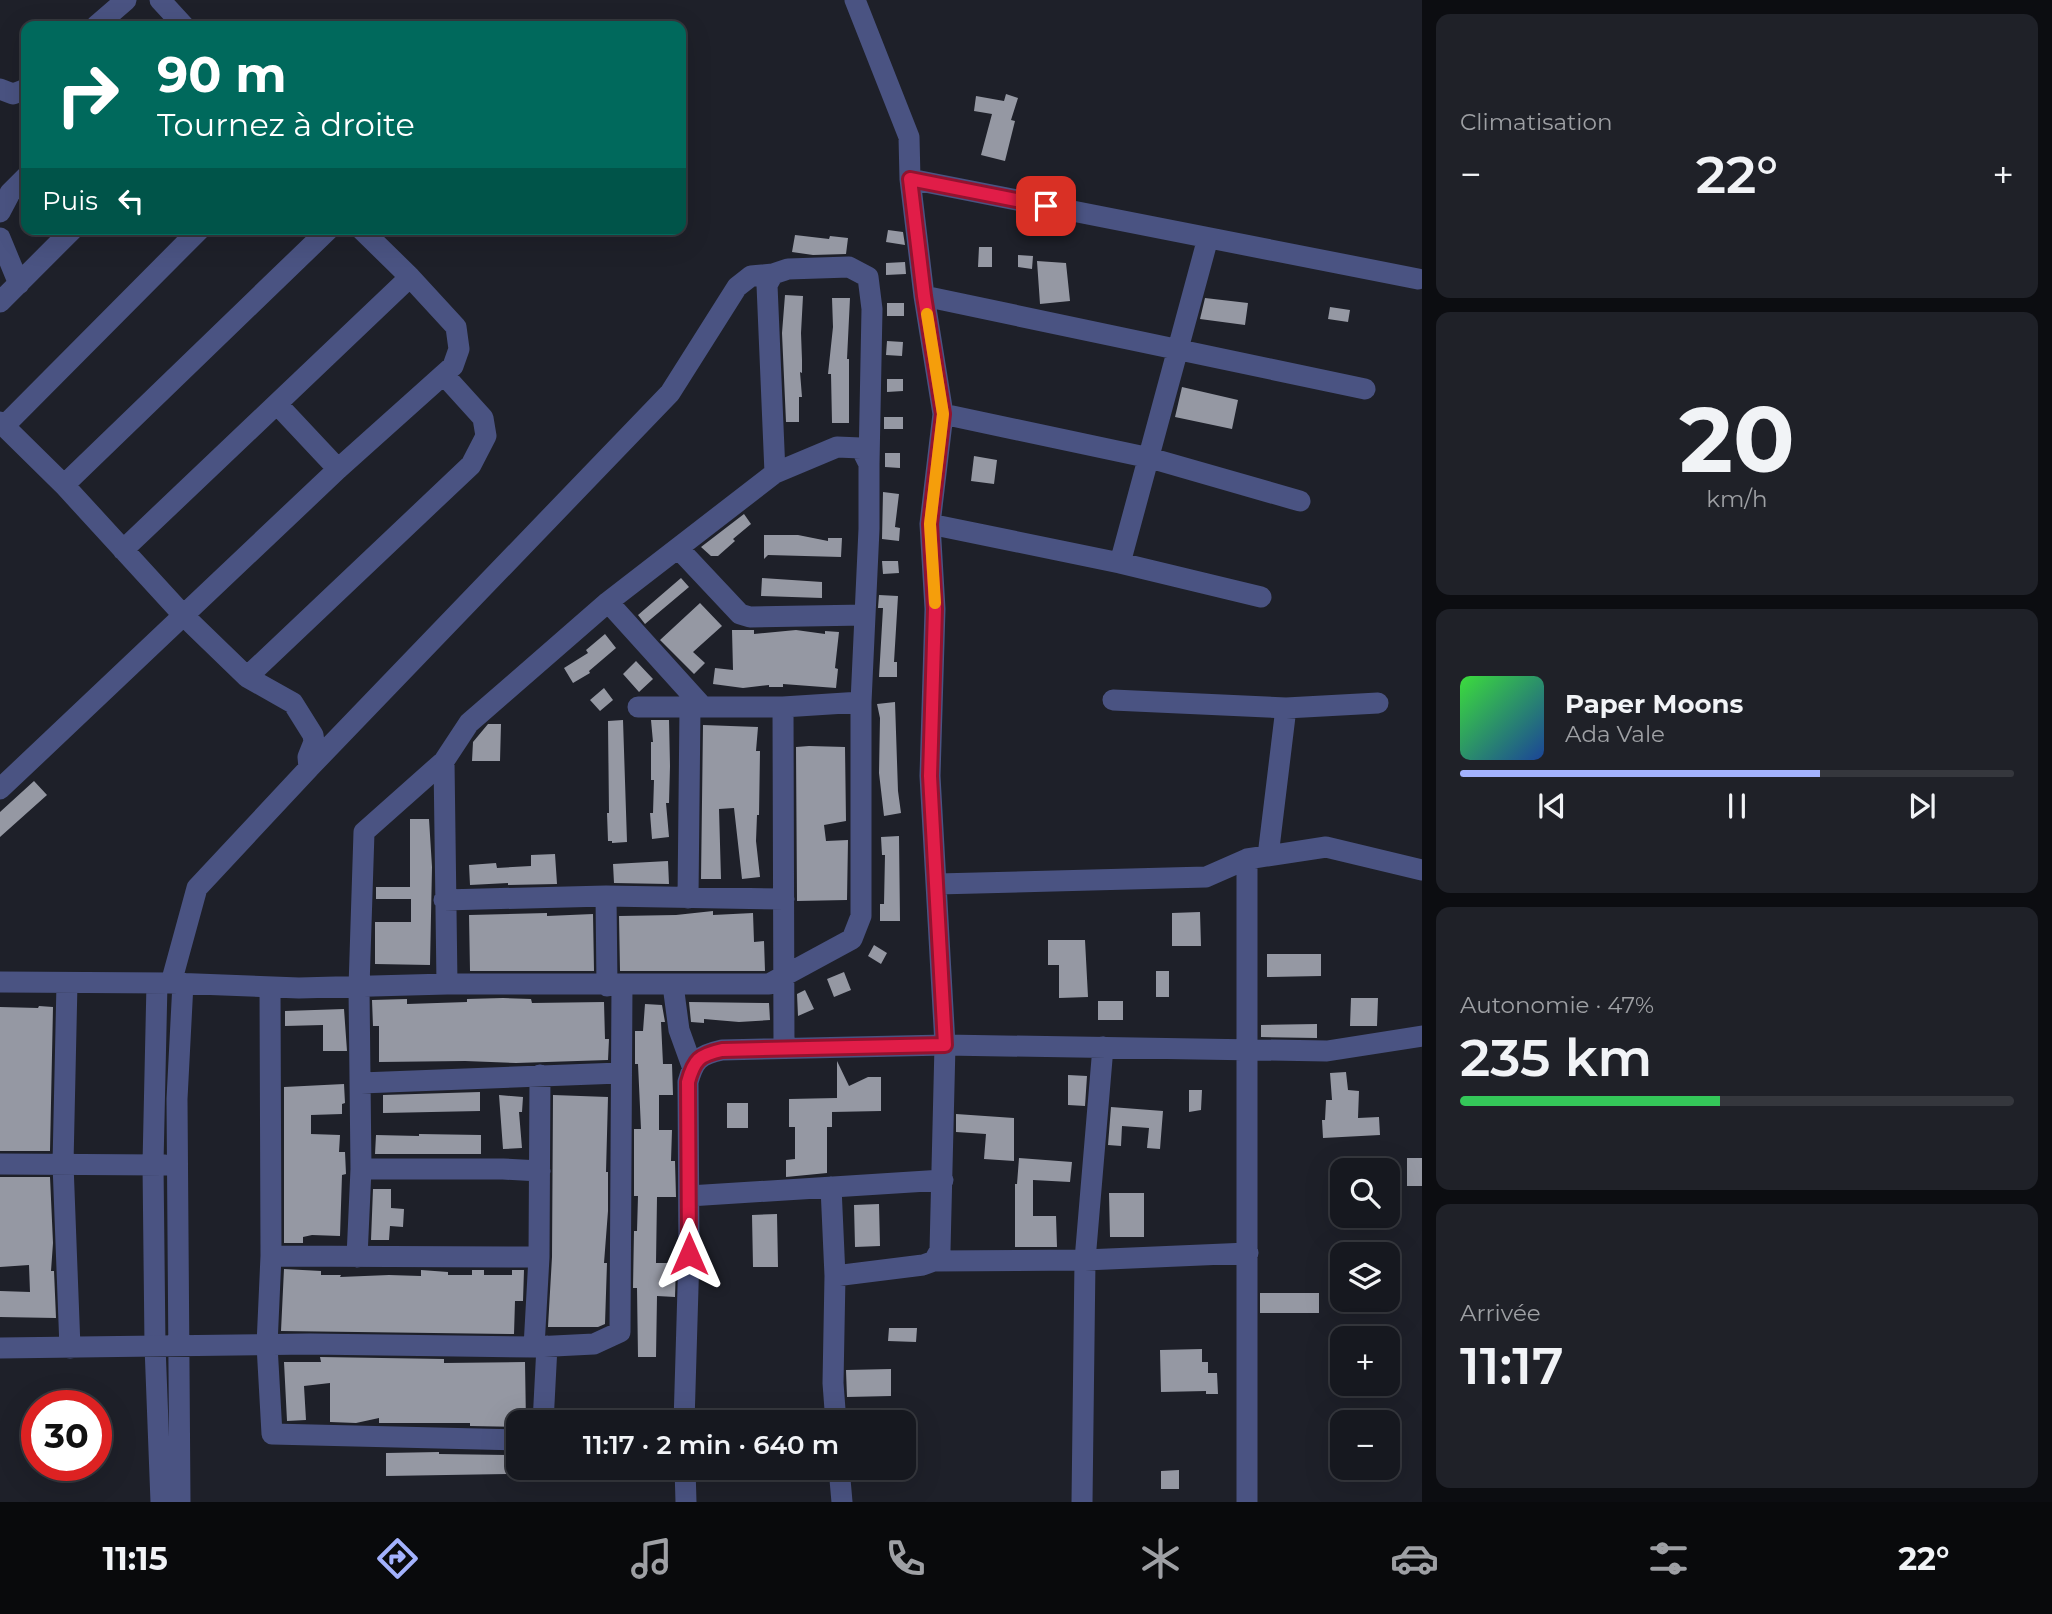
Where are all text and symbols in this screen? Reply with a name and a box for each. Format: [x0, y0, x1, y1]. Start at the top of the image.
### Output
text: 90 m [157, 45, 287, 104]
icon: right [42, 49, 133, 140]
text: Tournez à droite [157, 105, 415, 144]
text: Climatisation [1460, 108, 1612, 136]
text: 22° [1696, 143, 1778, 206]
text: − [1460, 151, 1482, 198]
text: + [1992, 151, 2014, 198]
pin [1016, 176, 1076, 236]
icon: left [112, 182, 150, 220]
text: Puis [42, 185, 98, 217]
icon: arrive [1027, 187, 1065, 225]
text: 20 [1679, 384, 1795, 495]
text: km/h [1706, 485, 1768, 513]
text: Paper Moons [1565, 688, 1743, 720]
text: Ada Vale [1565, 720, 1665, 748]
icon: previous [1533, 787, 1571, 825]
icon: pause [1718, 787, 1756, 825]
icon: next [1903, 787, 1941, 825]
text: Autonomie · 47% [1460, 991, 1654, 1019]
text: 235 km [1460, 1026, 1652, 1089]
map controls [1330, 1158, 1400, 1480]
button: search [1330, 1158, 1400, 1228]
position arrow [652, 1217, 726, 1291]
button: layers [1330, 1242, 1400, 1312]
text: Arrivée [1460, 1299, 1541, 1327]
button: + [1330, 1326, 1400, 1396]
text: 11:17 [1460, 1334, 1564, 1397]
speed limit sign: 30 [21, 1390, 112, 1481]
button: − [1330, 1410, 1400, 1480]
text: 11:17 · 2 min · 640 m [583, 1429, 839, 1461]
icon: directions [373, 1534, 422, 1583]
icon: music [627, 1534, 676, 1583]
icon: phone [881, 1534, 930, 1583]
icon: climate [1136, 1534, 1185, 1583]
icon: car [1390, 1534, 1439, 1583]
icon: filters [1644, 1534, 1693, 1583]
text: 11:15 [103, 1539, 168, 1578]
text: 22° [1898, 1539, 1949, 1578]

